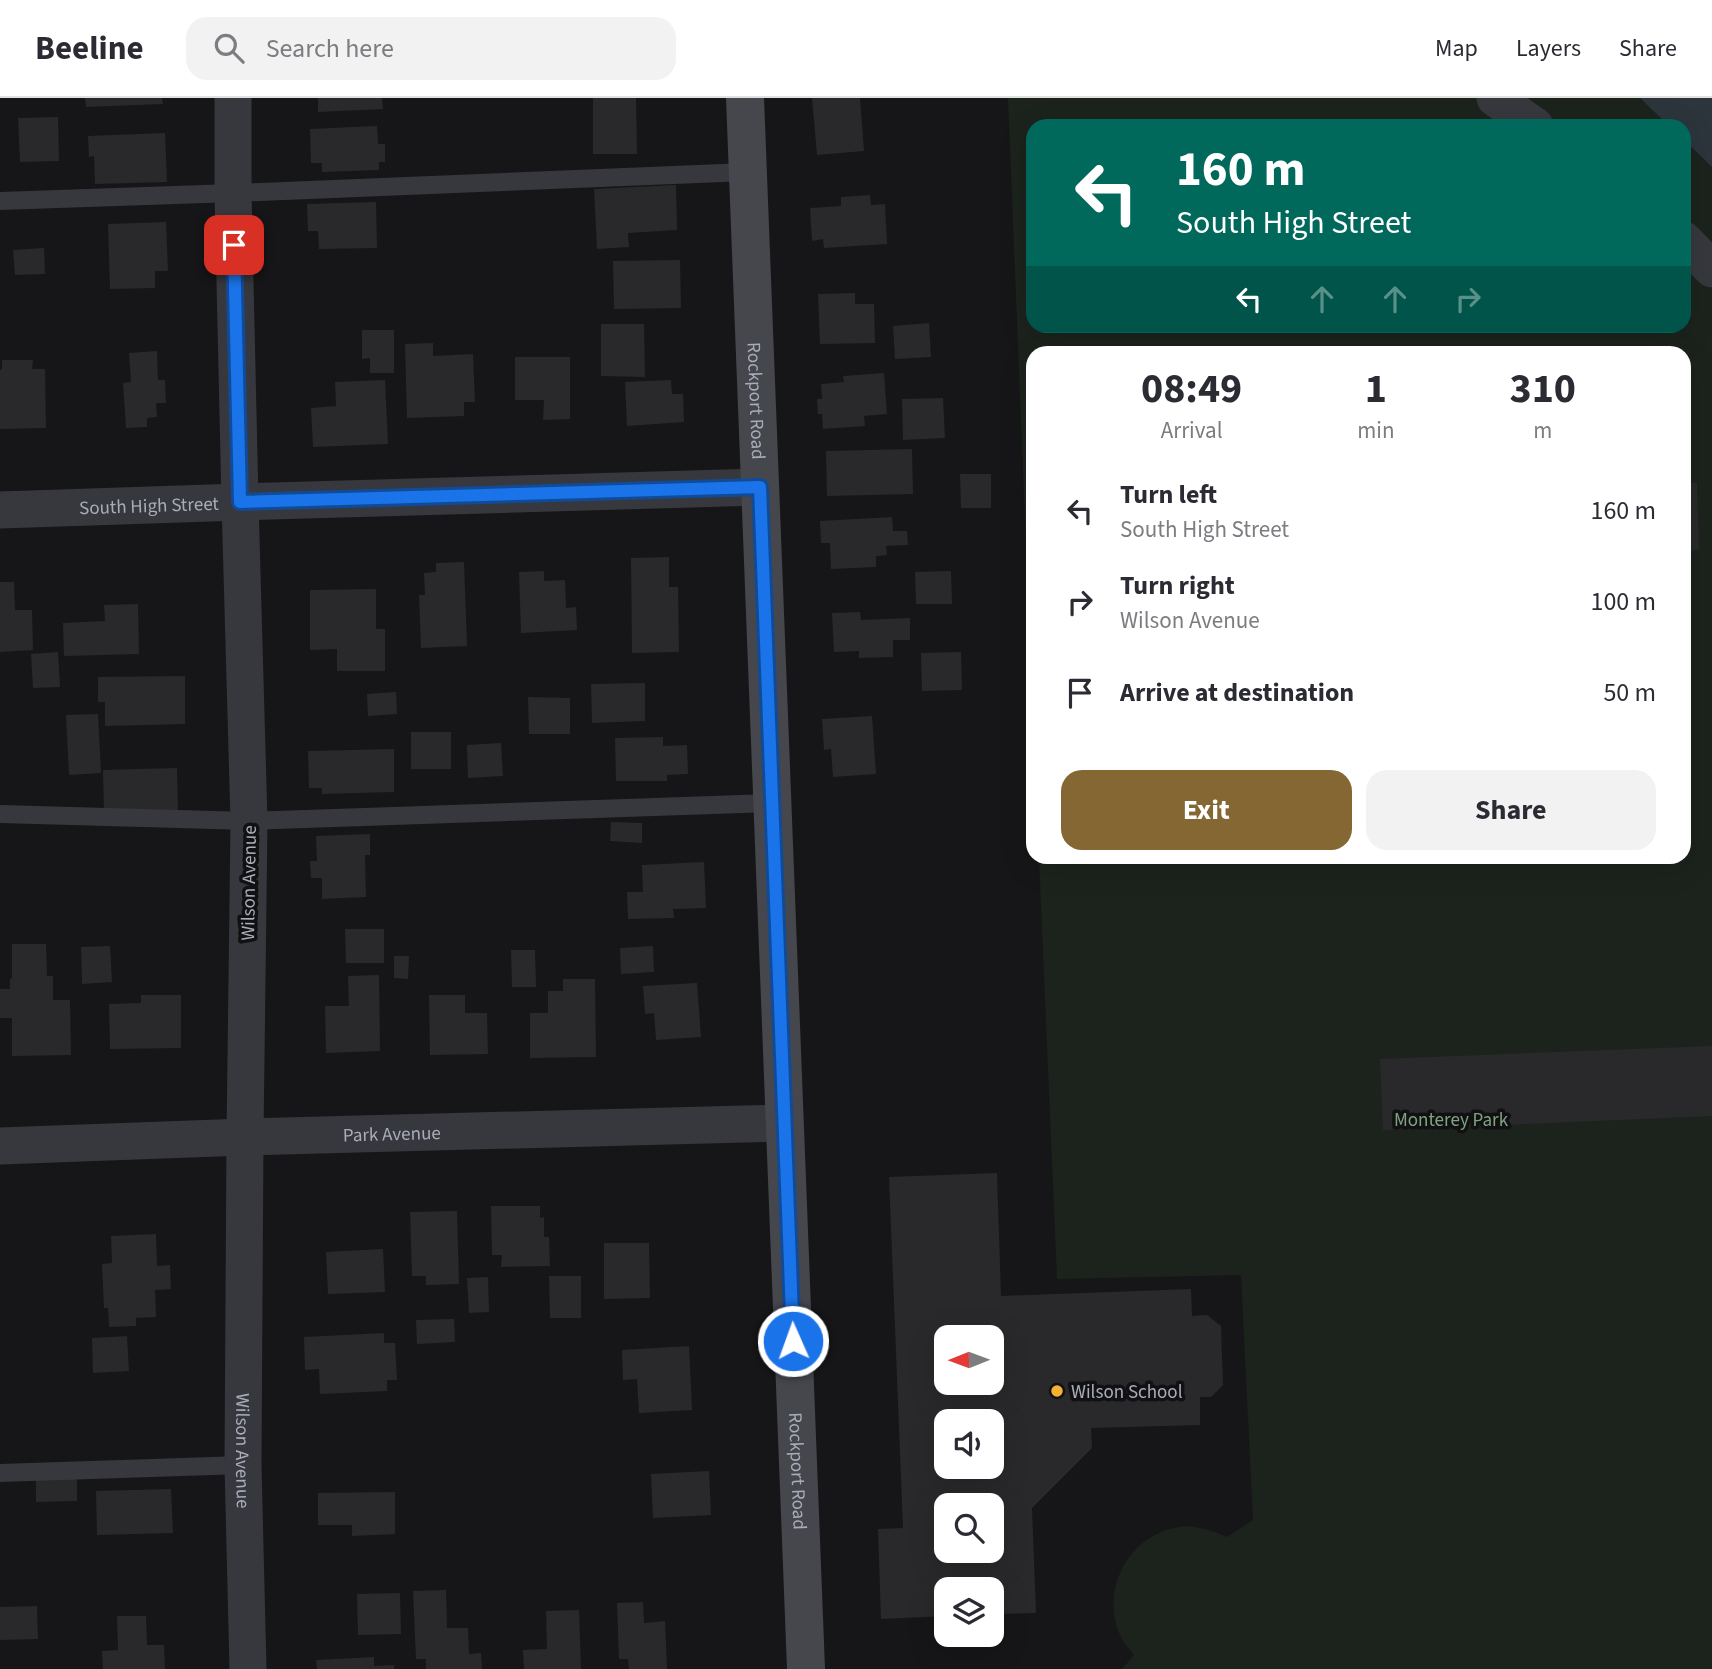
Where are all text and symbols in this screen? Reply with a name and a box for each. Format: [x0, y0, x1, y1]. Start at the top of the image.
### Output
search box [186, 17, 676, 80]
text: Beeline [35, 25, 144, 72]
icon: search [210, 29, 248, 67]
text: Search here [266, 30, 394, 67]
text: Map [1435, 31, 1478, 66]
text: Layers [1516, 31, 1581, 66]
text: Share [1619, 31, 1677, 66]
text: 160 m [1176, 135, 1305, 205]
icon: left [1061, 147, 1152, 238]
text: South High Street [1176, 200, 1411, 246]
pin [204, 215, 264, 275]
icon: arrive [215, 226, 253, 264]
icon: left [1230, 280, 1268, 318]
icon: ahead [1303, 280, 1341, 318]
icon: ahead [1376, 280, 1414, 318]
icon: right [1449, 280, 1487, 318]
street label: Rockport Road [739, 342, 771, 460]
text: 08:49 [1141, 359, 1242, 419]
text: 1 [1365, 359, 1387, 419]
text: 310 [1509, 359, 1576, 419]
text: Arrival [1161, 414, 1223, 447]
text: min [1357, 414, 1395, 447]
text: m [1533, 414, 1552, 447]
text: Turn left [1120, 476, 1217, 513]
street label: South High Street [79, 491, 220, 522]
icon: left [1061, 492, 1099, 530]
text: 160 m [1590, 492, 1656, 529]
text: South High Street [1120, 513, 1289, 546]
text: Turn right [1120, 567, 1235, 604]
icon: right [1061, 583, 1099, 621]
text: 100 m [1590, 583, 1656, 620]
text: Wilson Avenue [1120, 604, 1260, 637]
icon: arrive [1061, 674, 1099, 712]
text: Arrive at destination [1120, 674, 1354, 711]
text: 50 m [1603, 674, 1656, 711]
button: Exit [1061, 770, 1352, 850]
button: Share [1366, 770, 1656, 850]
street label: Wilson Avenue [235, 825, 264, 941]
park label: Monterey Park [1394, 1107, 1509, 1134]
street label: Park Avenue [343, 1120, 441, 1149]
position arrow [756, 1304, 830, 1378]
north arrow [934, 1325, 1004, 1395]
map controls [934, 1325, 1004, 1647]
place label: Wilson School [1071, 1379, 1183, 1406]
marker: Wilson School [1049, 1383, 1065, 1399]
street label: Wilson Avenue [228, 1393, 256, 1509]
button: sound [934, 1409, 1004, 1479]
street label: Rockport Road [781, 1412, 813, 1530]
button: search [934, 1493, 1004, 1563]
button: layers [934, 1577, 1004, 1647]

